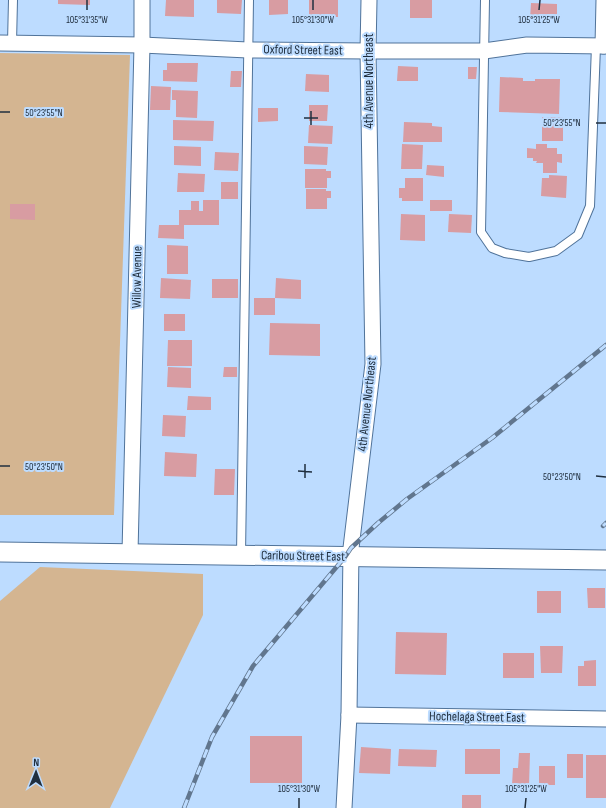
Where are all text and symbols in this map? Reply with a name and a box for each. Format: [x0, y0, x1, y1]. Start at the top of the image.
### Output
text: 105°31'35"W [66, 14, 108, 26]
text: 105°31'30"W [292, 14, 335, 26]
text: 105°31'25"W [518, 14, 560, 26]
street label: 4th Avenue Northeast [361, 33, 377, 129]
street label: Oxford Street East [263, 41, 343, 59]
text: 50°23'55"N [25, 107, 63, 119]
text: 50°23'55"N [543, 117, 581, 129]
street label: Willow Avenue [128, 246, 146, 308]
street label: 4th Avenue Northeast [354, 356, 380, 452]
text: 50°23'50"N [25, 461, 63, 473]
text: 50°23'50"N [543, 471, 581, 483]
street label: Caribou Street East [261, 547, 345, 565]
street label: Hochelaga Street East [429, 708, 525, 726]
north arrow [16, 752, 56, 792]
text: N [33, 756, 39, 769]
text: 105°31'30"W [278, 783, 321, 795]
text: 105°31'25"W [505, 783, 547, 795]

